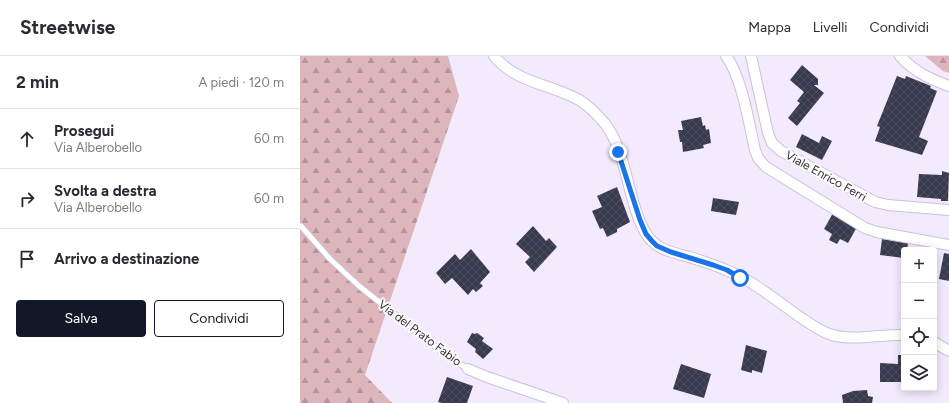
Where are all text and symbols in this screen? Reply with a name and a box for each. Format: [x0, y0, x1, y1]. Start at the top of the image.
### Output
text: Streetwise [20, 16, 115, 39]
text: Mappa [748, 19, 791, 36]
text: Livelli [813, 19, 848, 36]
text: Condividi [870, 19, 929, 36]
text: 2 min [16, 72, 59, 92]
text: A piedi · 120 m [199, 75, 284, 90]
text: Prosegui [54, 122, 114, 140]
icon: ahead [16, 128, 38, 150]
text: 60 m [254, 131, 284, 146]
text: Via Alberobello [54, 140, 142, 155]
route end [609, 143, 627, 161]
street label: Viale Enrico Ferri [783, 148, 869, 204]
text: Svolta a destra [54, 182, 157, 200]
icon: right [16, 188, 38, 210]
text: 60 m [254, 191, 284, 206]
text: Via Alberobello [54, 200, 142, 215]
map controls [901, 247, 937, 391]
button: + [901, 247, 937, 283]
icon: arrive [16, 248, 38, 270]
text: Arrivo a destinazione [54, 250, 199, 268]
route start [731, 269, 749, 287]
button: − [901, 283, 937, 319]
street label: Via del Prato Fabio [376, 297, 464, 369]
button: Salva [16, 300, 146, 337]
button: Condividi [154, 300, 284, 337]
button: locate [901, 319, 937, 355]
button: layers [901, 355, 937, 391]

